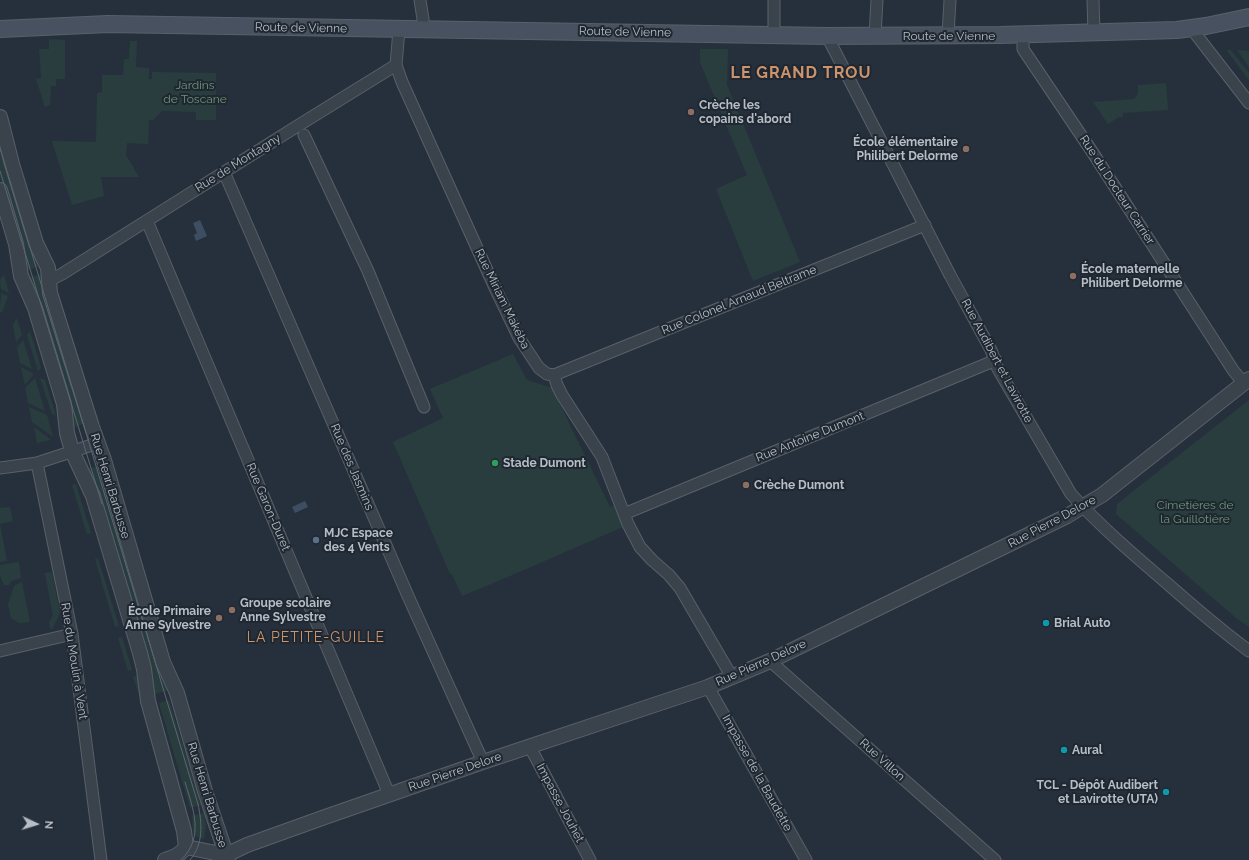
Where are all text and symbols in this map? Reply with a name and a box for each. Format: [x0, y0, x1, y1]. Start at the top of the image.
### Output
street label: Route de Vienne [255, 20, 347, 36]
street label: Route de Vienne [579, 24, 671, 40]
street label: Route de Vienne [903, 29, 995, 43]
district label: LE GRAND TROU [731, 63, 871, 83]
park label: Jardins de Toscane [163, 78, 227, 106]
place label: Crèche les copains d'abord [699, 98, 791, 126]
marker: Crèche les copains d'abord [686, 107, 696, 117]
street label: Rue de Montagny [192, 131, 284, 195]
street label: Rue du Docteur Carrier [1076, 133, 1158, 247]
place label: École élémentaire Philibert Delorme [853, 135, 958, 163]
marker: École élémentaire Philibert Delorme [961, 144, 971, 154]
street label: Rue Miriam Makéba [472, 247, 532, 351]
street label: Rue Colonel Arnaud Beltrame [659, 262, 819, 338]
place label: École maternelle Philibert Delorme [1081, 262, 1182, 290]
marker: École maternelle Philibert Delorme [1068, 271, 1078, 281]
street label: Rue Audibert et Lavirotte [958, 297, 1036, 425]
street label: Rue Antoine Dumont [754, 409, 866, 465]
street label: Rue des Jasmins [327, 421, 377, 513]
street label: Rue Henri Barbusse [87, 432, 133, 540]
place label: Stade Dumont [503, 456, 586, 470]
marker: Stade Dumont [490, 458, 500, 468]
street label: Rue Garon-Duret [243, 461, 293, 553]
place label: Crèche Dumont [754, 478, 844, 492]
marker: Crèche Dumont [741, 480, 751, 490]
street label: Rue Pierre Delore [1006, 493, 1098, 551]
park label: Cimetières de la Guillotière [1157, 498, 1233, 526]
place label: MJC Espace des 4 Vents [324, 526, 393, 554]
marker: MJC Espace des 4 Vents [311, 535, 321, 545]
place label: Groupe scolaire Anne Sylvestre [240, 596, 331, 624]
street label: Rue du Moulin à Vent [58, 602, 90, 720]
place label: École Primaire Anne Sylvestre [125, 604, 211, 632]
marker: Groupe scolaire Anne Sylvestre [227, 605, 237, 615]
marker: École Primaire Anne Sylvestre [214, 613, 224, 623]
place label: Brial Auto [1054, 616, 1111, 630]
marker: Brial Auto [1041, 618, 1051, 628]
district label: LA PETITE-GUILLE [247, 630, 385, 646]
street label: Rue Pierre Delore [714, 637, 808, 689]
street label: Impasse de la Baudette [719, 712, 795, 834]
street label: Rue Villon [856, 736, 908, 784]
street label: Rue Henri Barbusse [184, 741, 230, 849]
place label: Aural [1072, 743, 1103, 757]
marker: Aural [1059, 745, 1069, 755]
street label: Rue Pierre Delore [407, 749, 503, 795]
street label: Impasse Jouhet [533, 761, 587, 845]
place label: TCL - Dépôt Audibert et Lavirotte (UTA) [1036, 778, 1158, 806]
marker: TCL - Dépôt Audibert et Lavirotte (UTA) [1161, 787, 1171, 797]
north arrow [16, 804, 56, 844]
text: N [42, 820, 55, 830]

